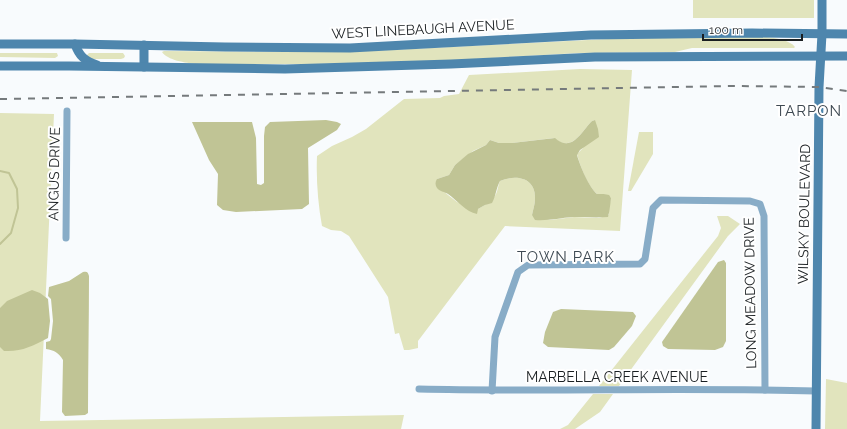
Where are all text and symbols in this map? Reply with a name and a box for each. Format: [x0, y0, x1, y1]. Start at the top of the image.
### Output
street label: WEST LINEBAUGH AVENUE [331, 16, 515, 42]
scale bar [703, 16, 802, 42]
text: 100 m [709, 23, 743, 37]
district label: TARPON [776, 102, 842, 120]
street label: ANGUS DRIVE [45, 127, 63, 221]
street label: WILSKY BOULEVARD [795, 144, 813, 284]
street label: LONG MEADOW DRIVE [741, 217, 759, 369]
district label: TOWN PARK [517, 248, 615, 266]
street label: MARBELLA CREEK AVENUE [526, 369, 708, 385]

